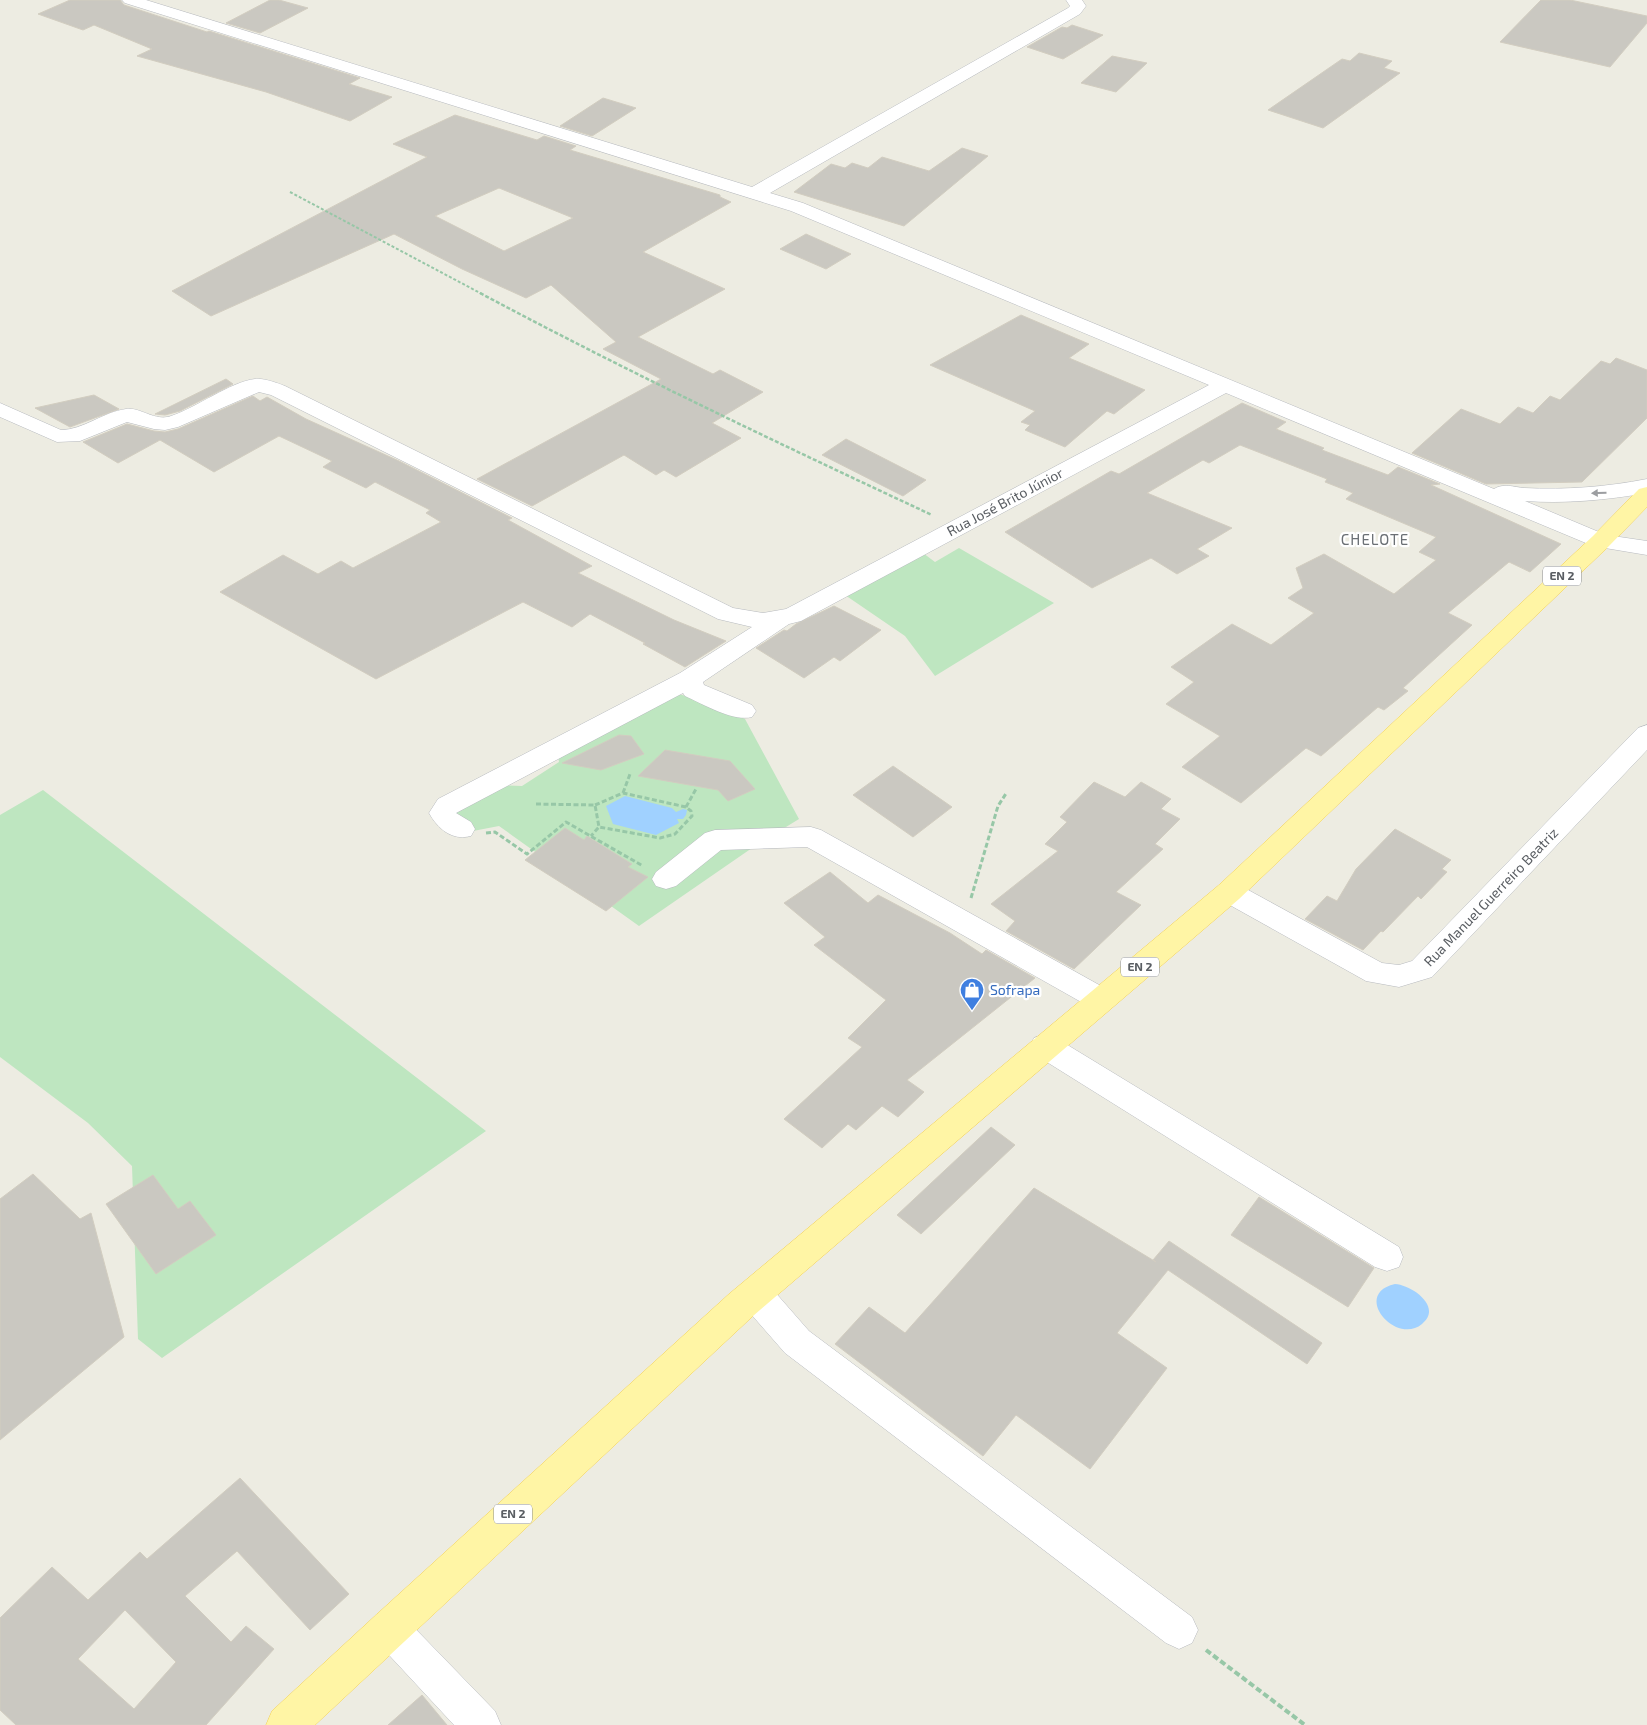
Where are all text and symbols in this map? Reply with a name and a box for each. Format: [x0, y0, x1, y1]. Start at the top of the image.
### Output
street label: Rua José Brito Júnior [944, 463, 1066, 539]
one-way arrow [1591, 489, 1607, 497]
district label: CHELOTE [1341, 530, 1409, 548]
road number: EN 2 [1543, 566, 1581, 586]
street label: Rua Manuel Guerreiro Beatriz [1420, 824, 1561, 970]
road number: EN 2 [1121, 958, 1159, 976]
shop icon: Sofrapa [959, 977, 985, 1011]
place label: Sofrapa [990, 981, 1040, 998]
road number: EN 2 [494, 1505, 532, 1524]

